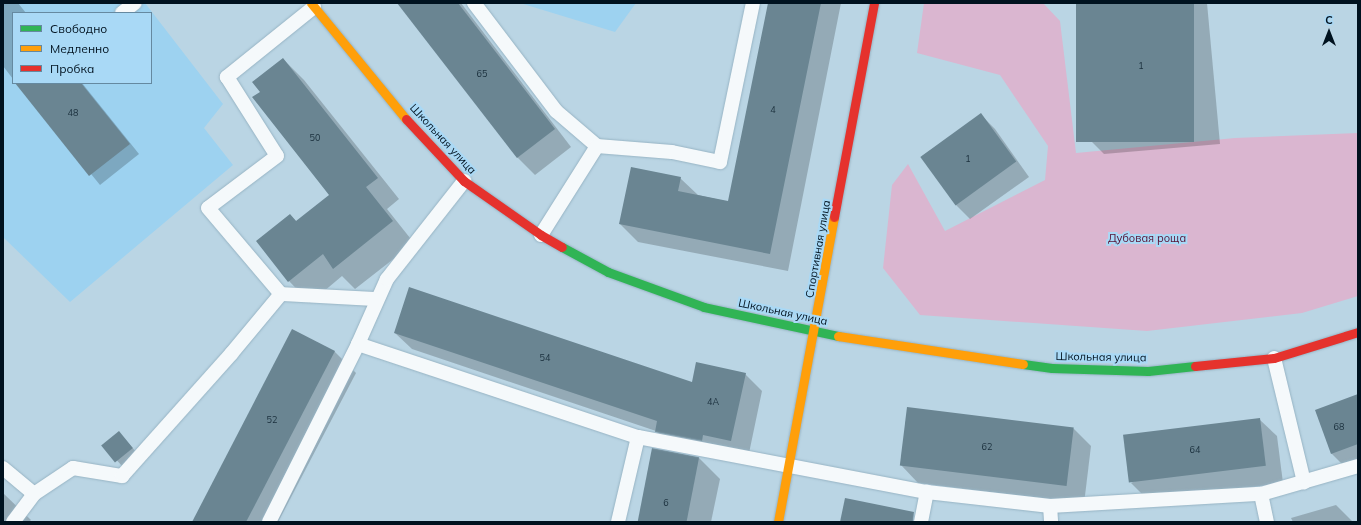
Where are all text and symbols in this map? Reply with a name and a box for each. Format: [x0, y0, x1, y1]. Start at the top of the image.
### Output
legend [12, 12, 152, 84]
north arrow [1309, 12, 1349, 52]
text: С [1325, 13, 1333, 27]
text: Свободно [50, 21, 107, 36]
text: Медленно [50, 41, 109, 56]
text: Пробка [50, 61, 94, 76]
house number: 1 [1138, 61, 1144, 71]
house number: 65 [477, 69, 487, 79]
street label: Школьная улица [407, 101, 479, 177]
house number: 4 [770, 105, 776, 115]
house number: 48 [68, 108, 78, 118]
house number: 50 [310, 133, 320, 143]
house number: 1 [965, 154, 971, 164]
street label: Спортивная улица [803, 199, 833, 299]
park label: Дубовая роща [1108, 231, 1186, 245]
street label: Школьная улица [737, 296, 829, 328]
street label: Школьная улица [1055, 350, 1147, 364]
house number: 54 [540, 353, 550, 363]
house number: 4А [707, 397, 719, 407]
house number: 52 [267, 415, 277, 425]
house number: 68 [1334, 422, 1344, 432]
house number: 62 [982, 442, 992, 452]
house number: 64 [1190, 445, 1200, 455]
house number: 6 [663, 498, 669, 508]

